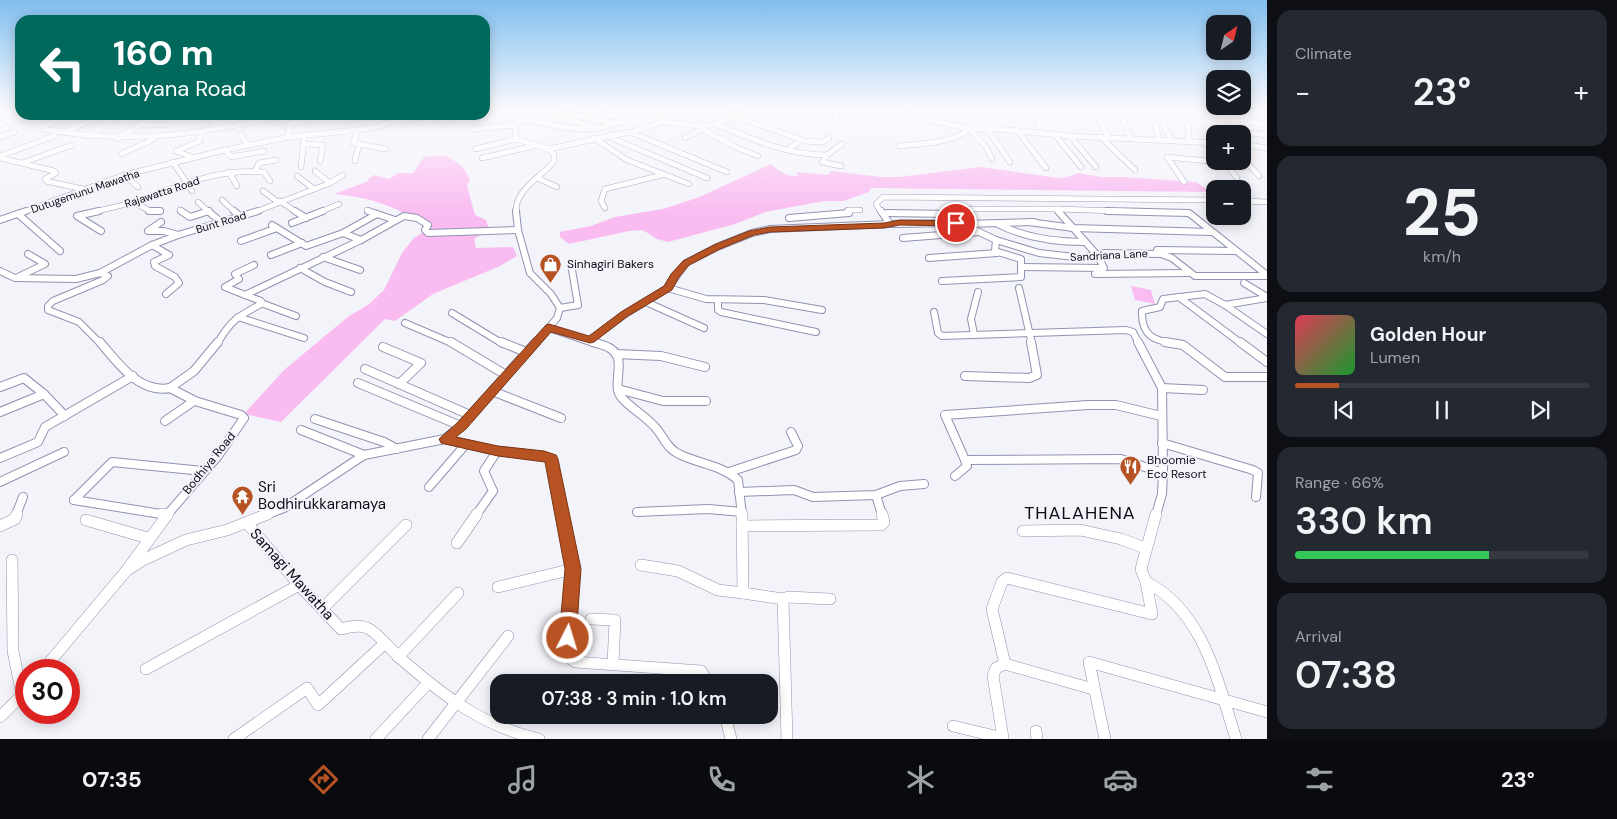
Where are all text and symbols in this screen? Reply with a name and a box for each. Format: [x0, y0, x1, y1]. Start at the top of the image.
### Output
north arrow [1206, 15, 1251, 60]
map controls [1206, 15, 1251, 225]
text: 160 m [113, 30, 214, 76]
icon: left [30, 35, 95, 100]
text: Climate [1295, 43, 1352, 64]
text: 23° [1413, 67, 1471, 117]
button: layers [1206, 70, 1251, 115]
text: Udyana Road [113, 74, 246, 103]
text: − [1295, 74, 1310, 111]
text: + [1574, 74, 1589, 111]
button: + [1206, 125, 1251, 170]
street label: Dutugemunu Mawatha [29, 166, 141, 216]
text: 25 [1403, 171, 1481, 255]
street label: Rajawatta Road [123, 173, 201, 211]
button: − [1206, 180, 1251, 225]
pin [935, 202, 977, 244]
street label: Bunt Road [194, 208, 248, 236]
icon: arrive [942, 209, 970, 237]
street label: Sandriana Lane [1070, 246, 1148, 264]
text: km/h [1423, 246, 1461, 267]
shop icon: Sinhagiri Bakers [539, 252, 563, 283]
place label: Sinhagiri Bakers [567, 256, 654, 272]
text: Golden Hour [1370, 322, 1486, 347]
text: Lumen [1370, 347, 1420, 368]
icon: previous [1330, 396, 1358, 424]
icon: pause [1428, 396, 1456, 424]
icon: next [1526, 396, 1554, 424]
street label: Bodhiya Road [179, 429, 239, 497]
place label: Bhoomie Eco Resort [1147, 452, 1207, 482]
restaurant icon: Bhoomie Eco Resort [1119, 455, 1143, 486]
text: Range · 66% [1295, 472, 1384, 493]
place label: Sri Bodhirukkaramaya [258, 477, 386, 514]
temple icon: Sri Bodhirukkaramaya [230, 484, 254, 515]
text: 330 km [1295, 496, 1433, 546]
district label: THALAHENA [1024, 501, 1136, 525]
street label: Samagi Mawatha [246, 524, 338, 624]
position arrow [541, 611, 593, 663]
text: Arrival [1295, 626, 1342, 647]
text: 07:38 [1295, 650, 1397, 700]
speed limit sign: 30 [15, 659, 80, 724]
text: 07:38 · 3 min · 1.0 km [541, 686, 727, 711]
icon: directions [306, 762, 341, 797]
icon: music [505, 762, 540, 797]
icon: phone [704, 762, 739, 797]
icon: climate [903, 762, 938, 797]
icon: car [1103, 762, 1138, 797]
icon: filters [1302, 762, 1337, 797]
text: 07:35 [82, 765, 142, 794]
text: 23° [1501, 765, 1535, 794]

